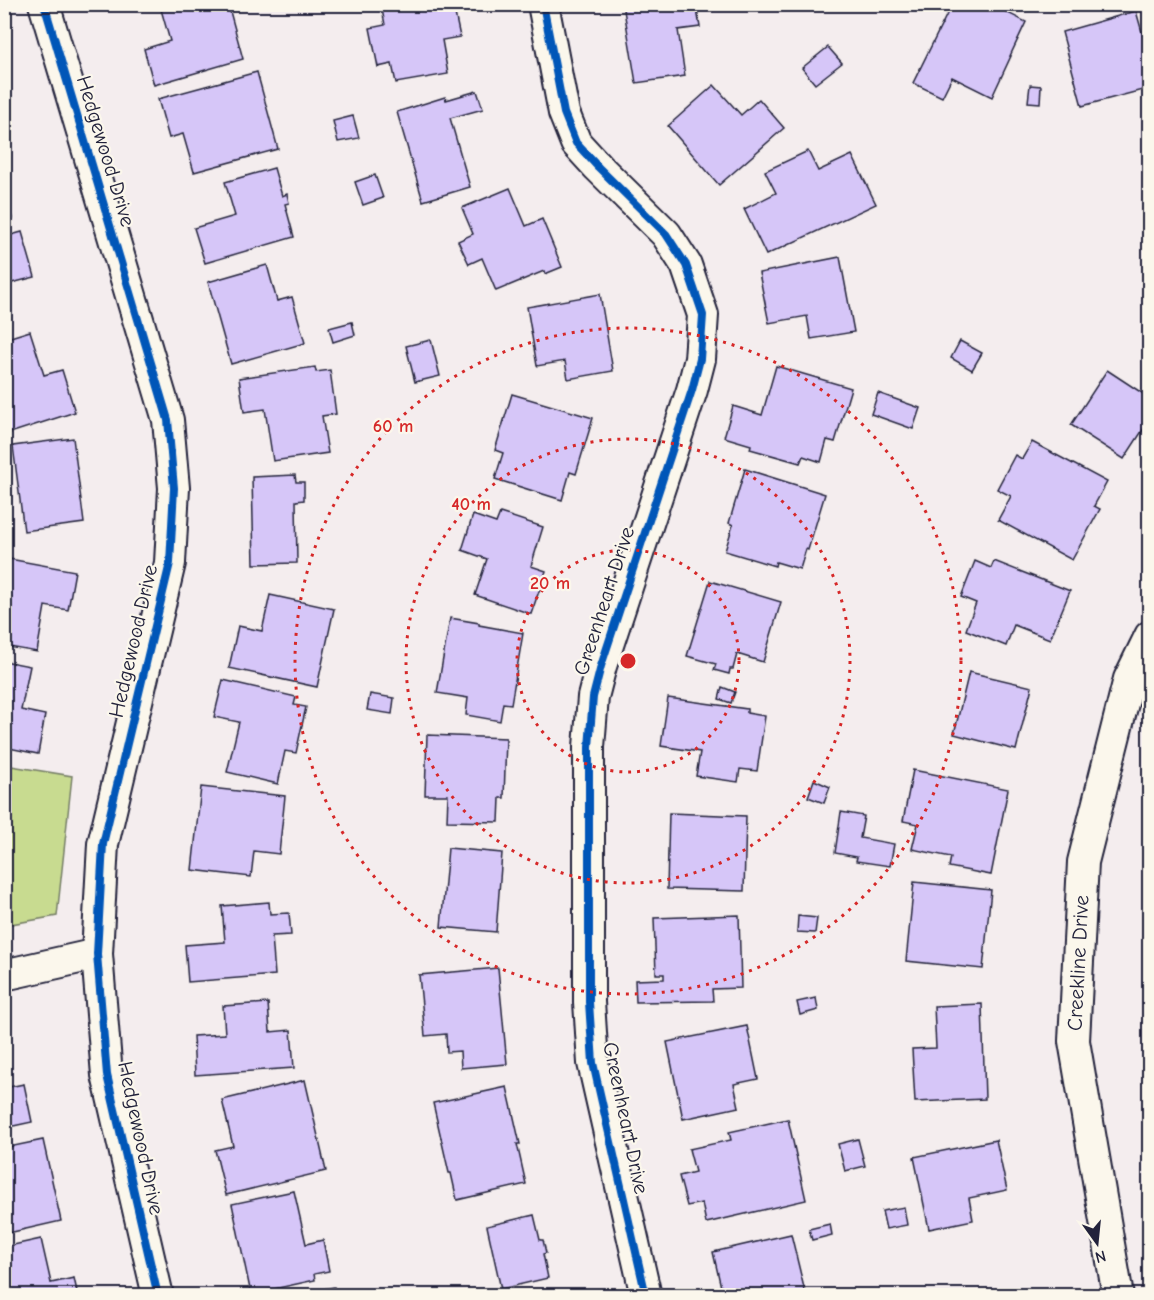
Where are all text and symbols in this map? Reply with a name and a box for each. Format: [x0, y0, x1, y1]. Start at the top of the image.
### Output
street label: Hedgewood Drive [72, 73, 140, 229]
text: 60 m [373, 416, 413, 437]
text: 40 m [451, 494, 491, 515]
street label: Greenheart Drive [569, 524, 639, 678]
street label: Hedgewood Drive [104, 562, 162, 720]
text: 20 m [530, 573, 570, 594]
centre of rings [618, 651, 638, 671]
street label: Creekline Drive [1062, 895, 1094, 1031]
street label: Greenheart Drive [598, 1040, 654, 1196]
street label: Hedgewood Drive [113, 1059, 169, 1217]
north arrow [1067, 1213, 1127, 1273]
text: N [1093, 1246, 1108, 1267]

